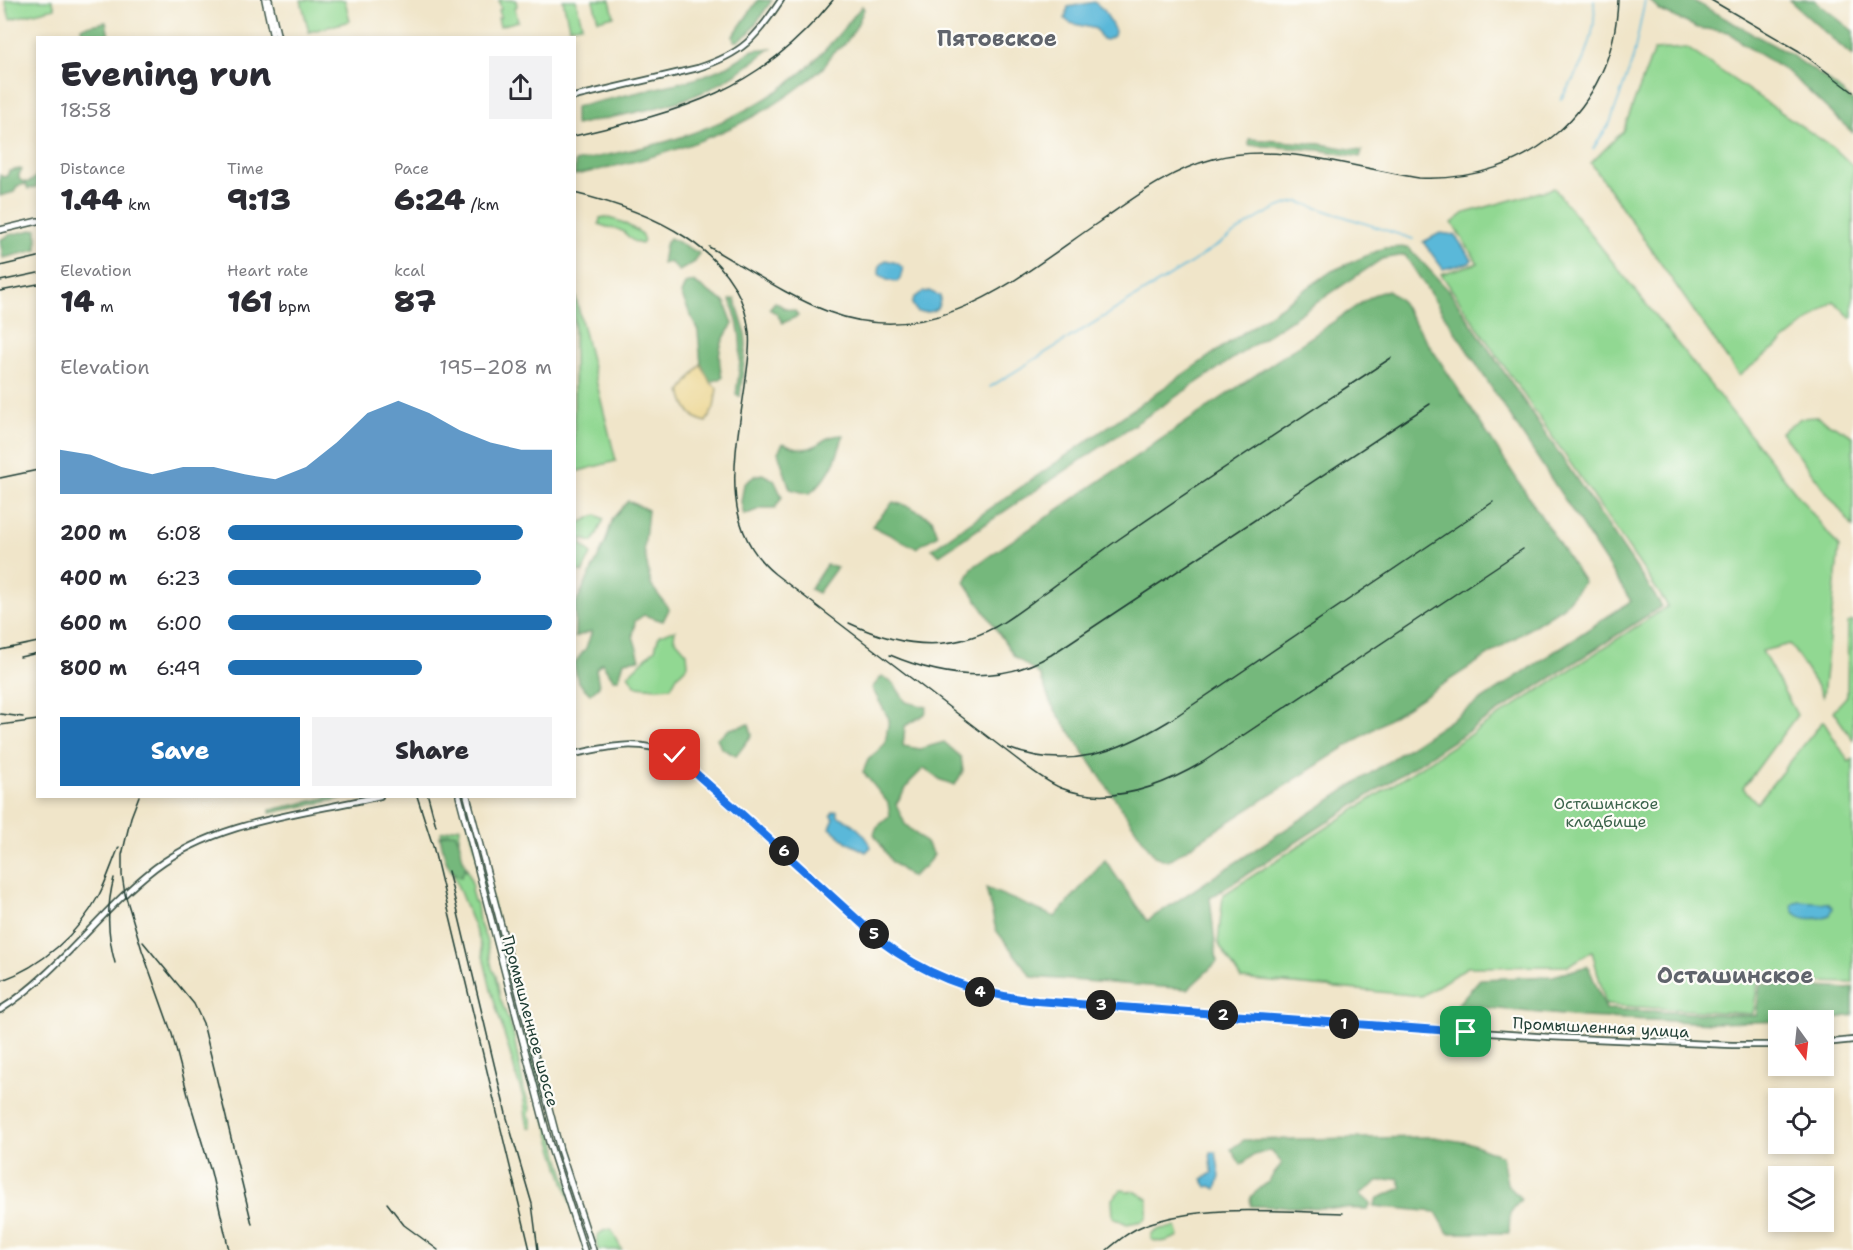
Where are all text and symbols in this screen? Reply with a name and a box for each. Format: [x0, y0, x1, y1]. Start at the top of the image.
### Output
district label: Пятовское [937, 24, 1057, 53]
text: Evening run [60, 52, 271, 97]
button: share [489, 56, 552, 119]
text: 18:58 [60, 97, 112, 123]
text: Distance [60, 158, 126, 179]
text: Time [227, 158, 264, 179]
text: Pace [394, 158, 429, 179]
text: 1.44 [60, 179, 123, 220]
text: 9:13 [227, 179, 291, 220]
text: 6:24 [394, 179, 465, 220]
text: km [123, 194, 151, 215]
text: /km [465, 194, 499, 215]
text: Elevation [60, 260, 132, 281]
text: Heart rate [227, 260, 309, 281]
text: kcal [394, 260, 425, 281]
text: 14 [60, 281, 95, 322]
text: 161 [227, 281, 273, 322]
text: 87 [394, 281, 436, 322]
text: m [95, 296, 114, 317]
text: bpm [273, 296, 311, 317]
text: Elevation [60, 354, 150, 380]
text: 195–208 m [439, 354, 552, 380]
text: 200 m [60, 520, 127, 546]
text: 6:08 [156, 520, 202, 546]
text: 400 m [60, 565, 127, 591]
text: 6:23 [156, 565, 201, 591]
text: 600 m [60, 610, 127, 636]
text: 6:00 [156, 610, 202, 636]
text: 800 m [60, 655, 127, 681]
text: 6:49 [156, 655, 201, 681]
button: Save [60, 717, 300, 786]
button: Share [312, 717, 552, 786]
pin [649, 729, 700, 780]
icon: check [658, 738, 691, 771]
park label: Осташинское кладбище [1553, 793, 1659, 832]
pin: 6 [769, 836, 799, 866]
text: 6 [778, 840, 790, 861]
pin: 5 [859, 919, 889, 949]
text: 5 [869, 923, 879, 944]
street label: Промышленное шоссе [498, 933, 564, 1109]
district label: Осташинское [1657, 961, 1813, 990]
pin: 4 [965, 977, 995, 1007]
text: 4 [974, 981, 986, 1002]
pin: 3 [1086, 990, 1116, 1020]
text: 3 [1095, 994, 1107, 1015]
pin: 2 [1208, 1000, 1238, 1030]
text: 2 [1217, 1004, 1229, 1025]
pin [1440, 1006, 1491, 1057]
pin: 1 [1329, 1009, 1359, 1039]
north arrow [1768, 1010, 1834, 1076]
map controls [1768, 1010, 1834, 1232]
street label: Промышленная улица [1512, 1012, 1690, 1043]
text: 1 [1340, 1013, 1348, 1034]
icon: arrive [1449, 1015, 1482, 1048]
button: locate [1768, 1088, 1834, 1154]
button: layers [1768, 1166, 1834, 1232]

